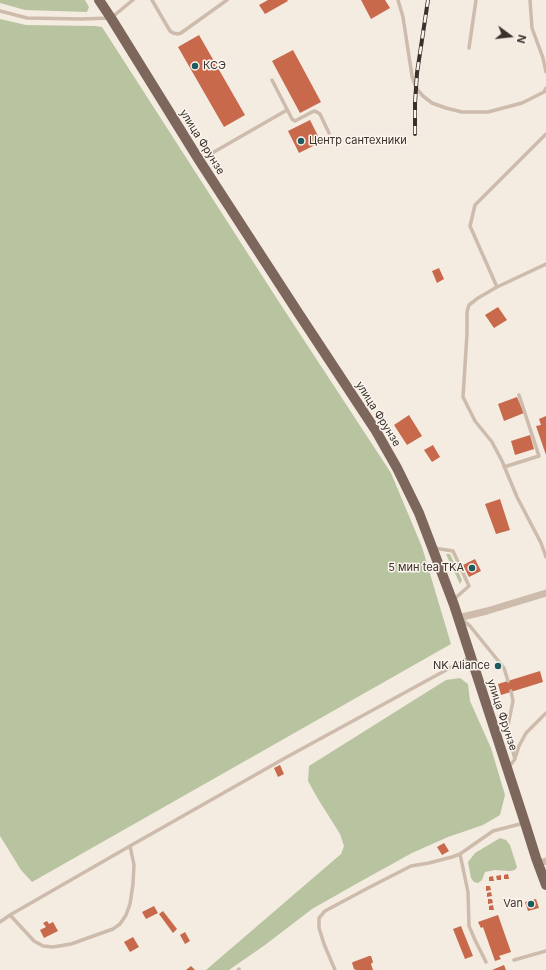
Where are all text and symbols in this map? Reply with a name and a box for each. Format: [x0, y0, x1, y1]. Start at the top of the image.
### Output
north arrow [490, 16, 530, 56]
text: N [514, 33, 529, 45]
place label: КСЭ [203, 59, 226, 73]
marker: КСЭ [190, 61, 200, 71]
street label: улица Фрунзе [177, 107, 227, 177]
place label: Центр сантехники [309, 134, 407, 148]
marker: Центр сантехники [296, 136, 306, 146]
street label: улица Фрунзе [353, 379, 403, 449]
place label: 5 мин tea TKA [388, 561, 464, 575]
marker: 5 мин tea TKA [467, 563, 477, 573]
place label: NK Aliance [433, 659, 490, 673]
marker: NK Aliance [493, 661, 503, 671]
street label: улица Фрунзе [484, 678, 520, 752]
place label: Van [503, 897, 523, 911]
marker: Van [526, 899, 536, 909]

